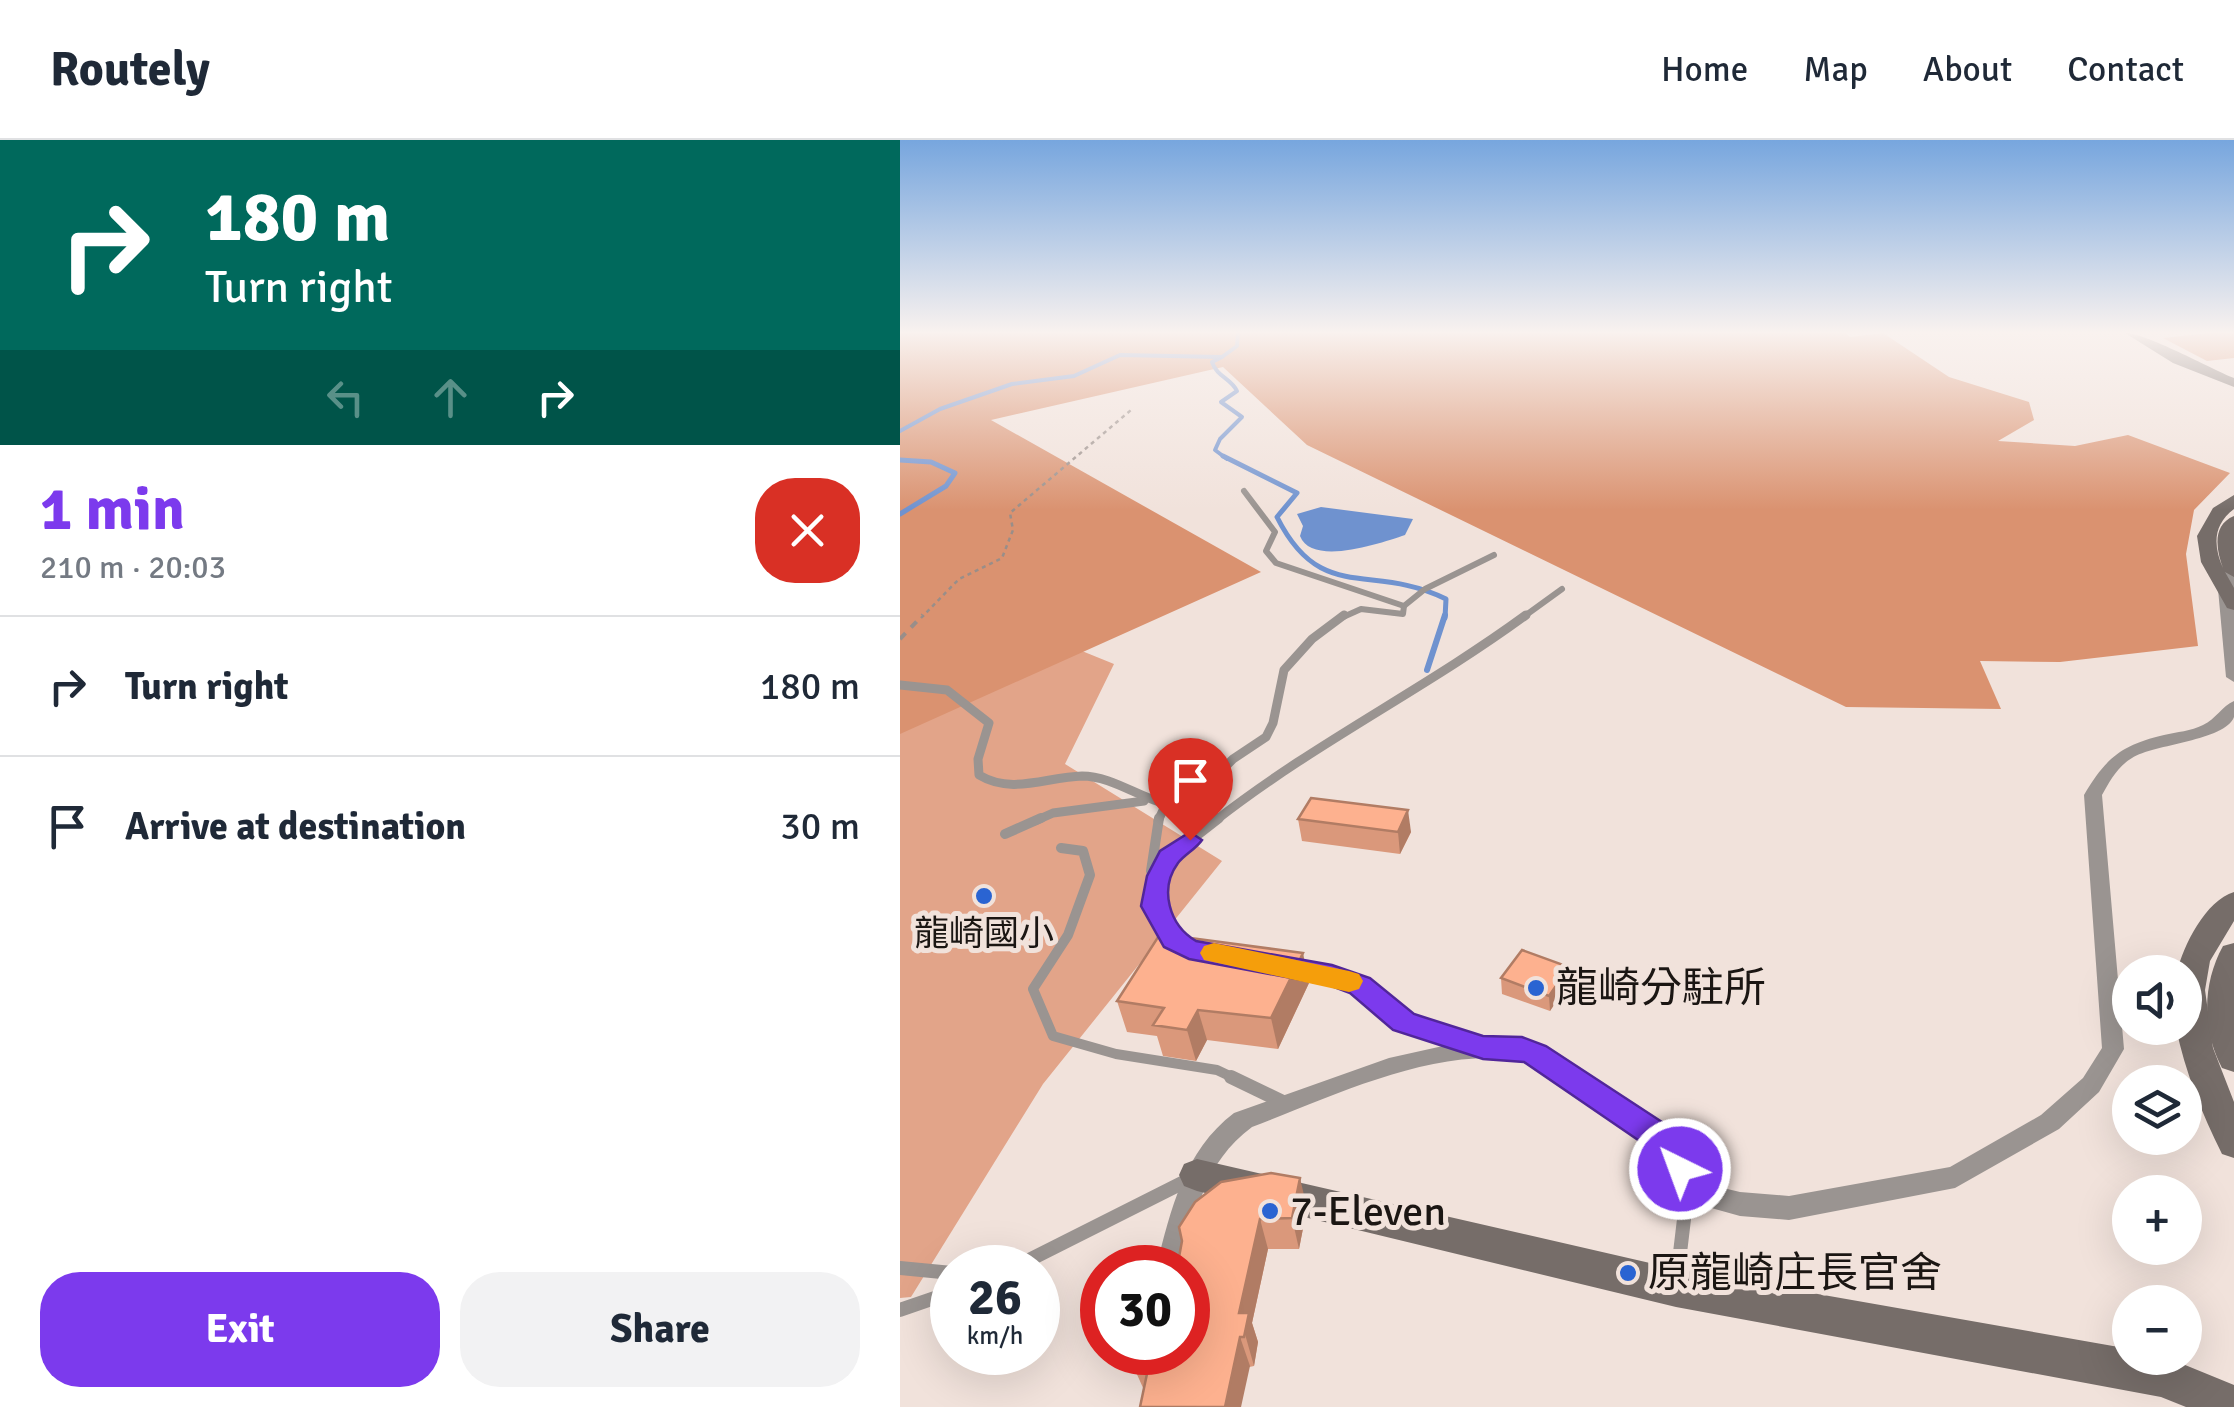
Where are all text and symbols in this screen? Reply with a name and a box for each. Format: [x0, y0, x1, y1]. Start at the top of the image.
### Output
text: Routely [50, 40, 210, 99]
text: Home [1661, 48, 1748, 91]
text: Map [1803, 48, 1868, 91]
text: About [1923, 48, 2012, 91]
text: Contact [2067, 48, 2184, 91]
text: 180 m [205, 174, 390, 260]
icon: right [40, 180, 170, 310]
text: Turn right [205, 260, 393, 315]
icon: left [318, 370, 373, 425]
icon: ahead [423, 370, 478, 425]
icon: right [528, 370, 583, 425]
text: 1 min [40, 473, 185, 547]
button: close [755, 478, 860, 583]
text: 210 m · 20:03 [40, 548, 226, 587]
icon: right [40, 659, 95, 714]
text: Turn right [125, 663, 289, 710]
text: 180 m [760, 663, 860, 710]
pin [1148, 738, 1233, 841]
icon: arrive [1163, 753, 1218, 808]
icon: arrive [40, 799, 95, 854]
text: Arrive at destination [125, 803, 466, 850]
text: 30 m [780, 803, 860, 850]
marker: 龍崎國小 [973, 885, 995, 907]
place label: 龍崎國小 [914, 912, 1054, 955]
map controls [2112, 955, 2202, 1375]
button: sound [2112, 955, 2202, 1045]
place label: 龍崎分駐所 [1556, 963, 1766, 1014]
marker: 龍崎分駐所 [1525, 977, 1547, 999]
button: layers [2112, 1065, 2202, 1155]
position arrow [1628, 1117, 1732, 1221]
button: + [2112, 1175, 2202, 1265]
place label: 7-Eleven [1290, 1186, 1446, 1237]
marker: 7-Eleven [1259, 1200, 1281, 1222]
speed limit sign: 30 [1080, 1245, 1210, 1375]
place label: 原龍崎庄長官舍 [1648, 1248, 1942, 1299]
marker: 原龍崎庄長官舍 [1617, 1262, 1639, 1284]
text: 26 [968, 1267, 1022, 1329]
button: Exit [40, 1272, 440, 1387]
button: Share [460, 1272, 860, 1387]
button: − [2112, 1285, 2202, 1375]
text: km/h [967, 1320, 1023, 1351]

